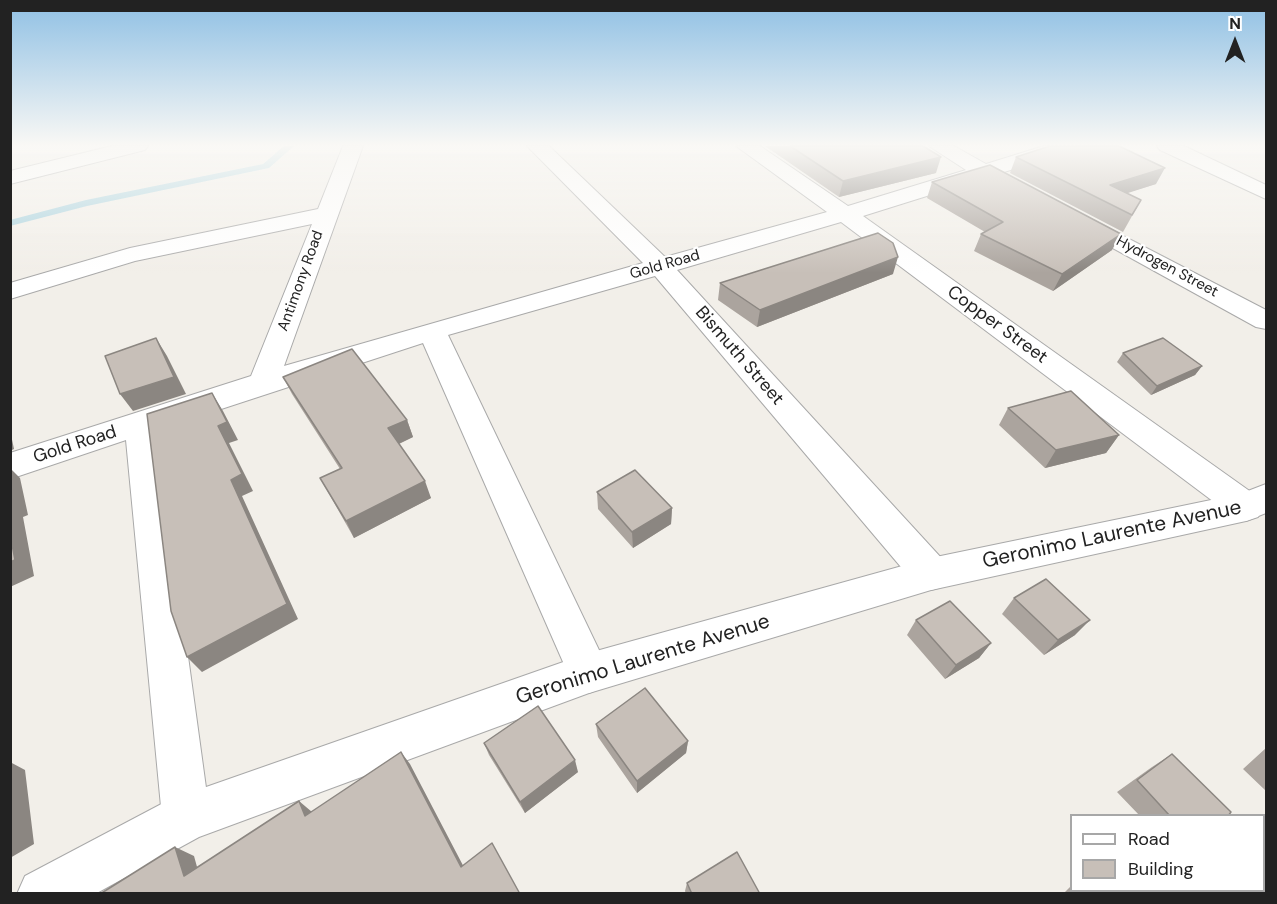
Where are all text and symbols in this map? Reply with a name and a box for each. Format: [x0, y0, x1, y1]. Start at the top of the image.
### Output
north arrow [1205, 12, 1265, 72]
text: N [1229, 13, 1241, 34]
street label: Antimony Road [274, 228, 328, 334]
street label: Hydrogen Street [1113, 233, 1221, 301]
street label: Gold Road [628, 246, 702, 284]
street label: Copper Street [943, 281, 1051, 369]
street label: Bismuth Street [690, 302, 788, 410]
street label: Gold Road [31, 421, 119, 469]
street label: Geronimo Laurente Avenue [980, 495, 1244, 575]
street label: Geronimo Laurente Avenue [513, 609, 773, 711]
legend [1070, 814, 1265, 892]
text: Road [1128, 827, 1170, 851]
text: Building [1128, 857, 1193, 881]

